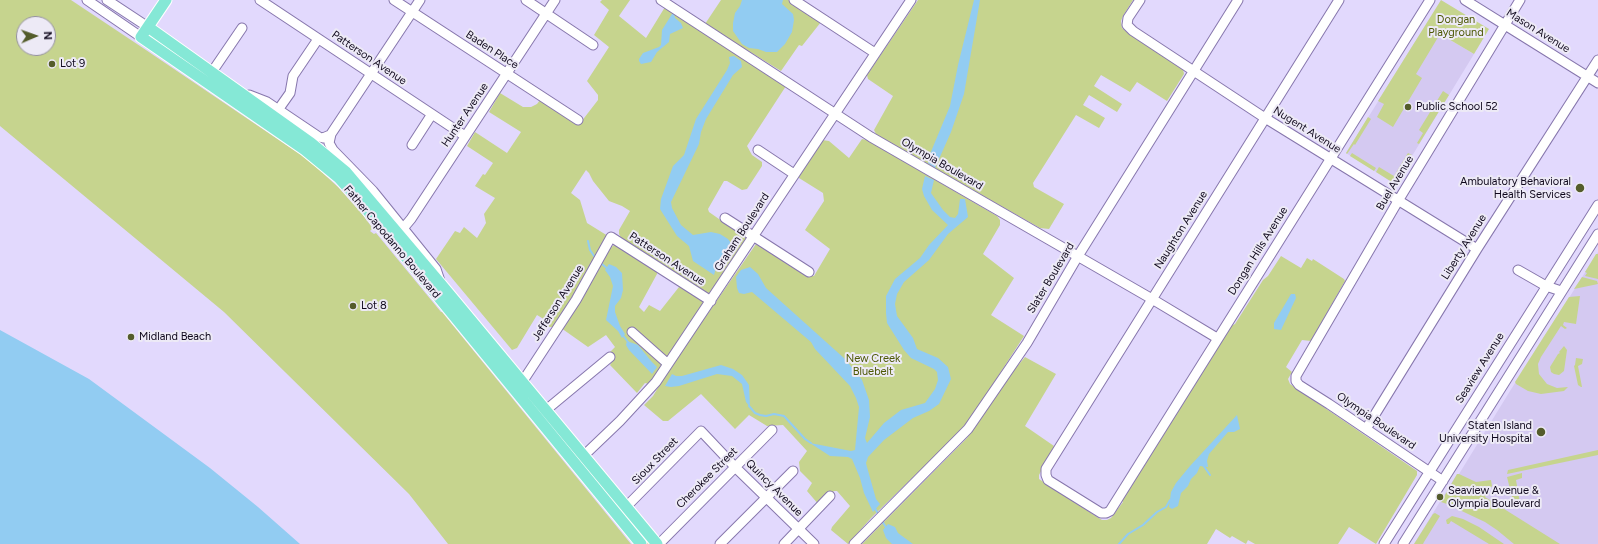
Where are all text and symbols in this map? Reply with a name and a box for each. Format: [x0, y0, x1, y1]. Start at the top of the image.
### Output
street label: Mason Avenue [1504, 6, 1572, 56]
park label: Dongan Playground [1428, 13, 1484, 39]
north arrow [16, 16, 56, 56]
street label: Patterson Avenue [329, 28, 409, 88]
street label: Baden Place [463, 28, 521, 72]
text: N [41, 31, 54, 40]
place label: Lot 9 [60, 57, 85, 71]
marker: Lot 9 [47, 59, 57, 69]
street label: Hunter Avenue [439, 81, 491, 149]
place label: Public School 52 [1416, 100, 1498, 114]
marker: Public School 52 [1403, 102, 1413, 112]
street label: Nugent Avenue [1271, 104, 1343, 156]
street label: Olympia Boulevard [899, 135, 985, 193]
street label: Buel Avenue [1374, 153, 1416, 213]
place label: Ambulatory Behavioral Health Services [1460, 175, 1571, 201]
marker: Ambulatory Behavioral Health Services [1574, 182, 1586, 194]
street label: Father Capodanno Boulevard [341, 183, 443, 301]
street label: Naughton Avenue [1152, 189, 1210, 271]
street label: Graham Boulevard [712, 190, 772, 274]
street label: Dongan Hills Avenue [1225, 204, 1291, 298]
street label: Liberty Avenue [1439, 212, 1489, 282]
street label: Patterson Avenue [627, 230, 707, 288]
street label: Slater Boulevard [1025, 240, 1077, 316]
street label: Jefferson Avenue [529, 263, 587, 343]
place label: Lot 8 [361, 299, 387, 313]
marker: Lot 8 [348, 301, 358, 311]
place label: Midland Beach [139, 330, 211, 344]
street label: Seaview Avenue [1453, 330, 1507, 406]
marker: Midland Beach [126, 332, 136, 342]
park label: New Creek Bluebelt [846, 352, 900, 378]
street label: Olympia Boulevard [1334, 390, 1418, 452]
place label: Staten Island University Hospital [1439, 419, 1532, 445]
marker: Staten Island University Hospital [1535, 426, 1547, 438]
street label: Sioux Street [629, 435, 681, 487]
street label: Cherokee Street [674, 445, 740, 511]
street label: Quincy Avenue [743, 457, 805, 519]
place label: Seaview Avenue & Olympia Boulevard [1448, 484, 1540, 510]
marker: Seaview Avenue & Olympia Boulevard [1435, 492, 1445, 502]

